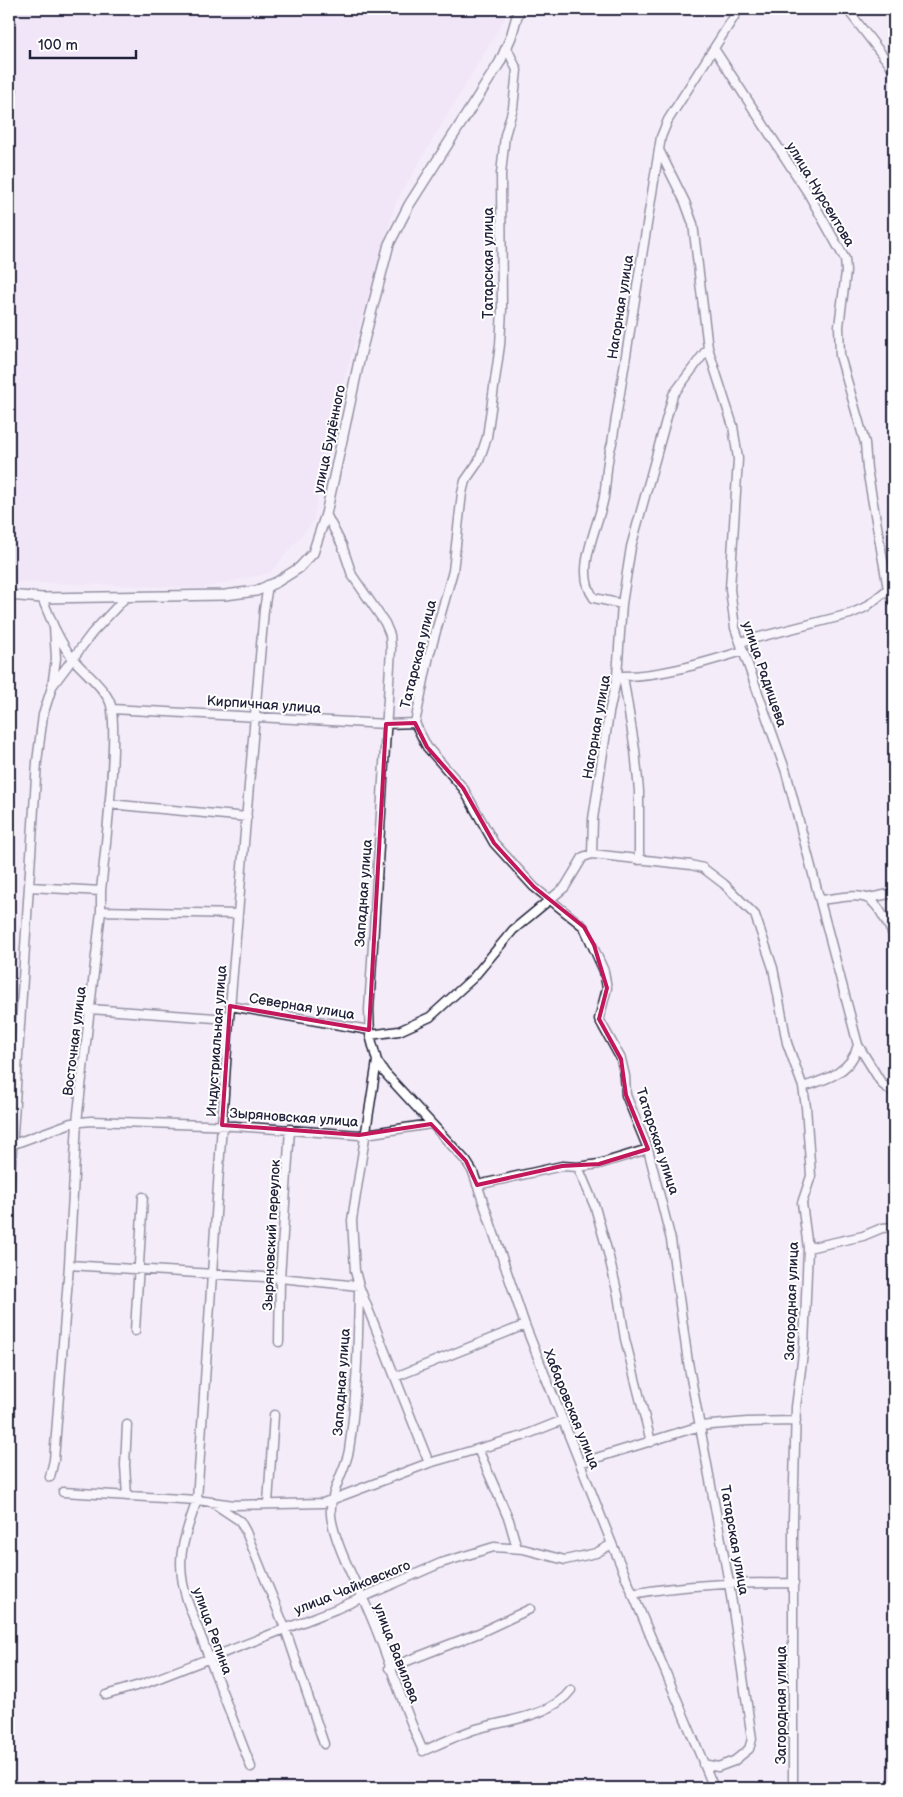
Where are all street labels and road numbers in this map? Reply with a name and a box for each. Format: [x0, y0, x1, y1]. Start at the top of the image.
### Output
street label: улица Нурсеитова [783, 139, 859, 250]
street label: Татарская улица [480, 207, 497, 319]
street label: Нагорная улица [604, 253, 637, 361]
street label: улица Будённого [310, 383, 349, 495]
street label: Татарская улица [397, 597, 440, 710]
street label: улица Радищева [738, 619, 791, 730]
street label: Нагорная улица [579, 673, 614, 781]
street label: Кирпичная улица [206, 692, 322, 717]
street label: Западная улица [351, 838, 376, 947]
street label: Индустриальная улица [203, 964, 230, 1117]
street label: Восточная улица [59, 985, 90, 1097]
street label: Северная улица [248, 990, 357, 1023]
street label: Татарская улица [632, 1086, 683, 1197]
street label: Зыряновская улица [229, 1105, 360, 1131]
street label: Зыряновский переулок [259, 1159, 284, 1311]
street label: Загородная улица [781, 1241, 802, 1361]
street label: Западная улица [329, 1327, 354, 1436]
street label: Хабаровская улица [540, 1347, 604, 1472]
street label: Татарская улица [716, 1484, 753, 1597]
street label: улица Чайковского [292, 1556, 413, 1619]
street label: улица Репина [189, 1585, 236, 1678]
street label: улица Вавилова [370, 1601, 424, 1706]
street label: Загородная улица [773, 1645, 790, 1764]

